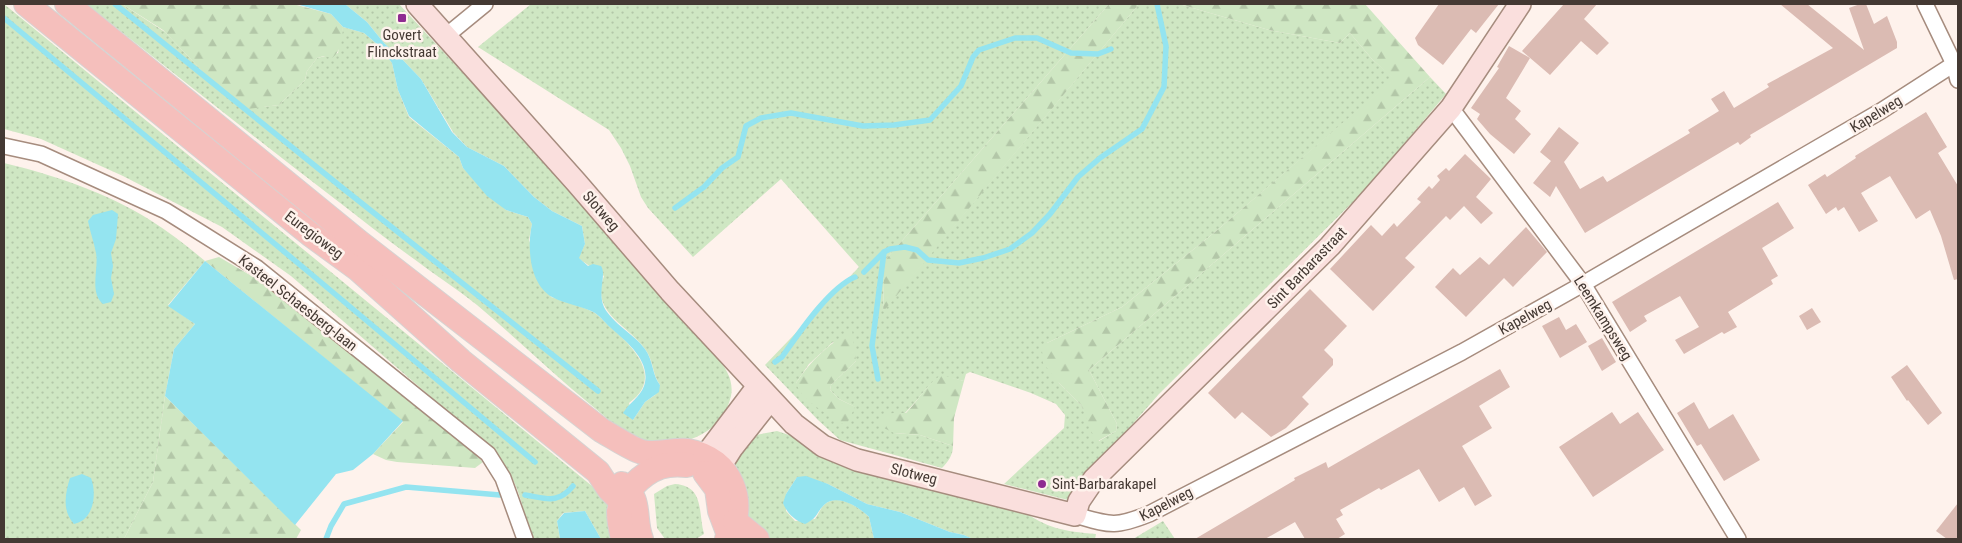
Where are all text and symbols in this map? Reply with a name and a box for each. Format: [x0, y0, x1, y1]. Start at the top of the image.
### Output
marker: Govert Flinckstraat [396, 12, 408, 24]
place label: Govert Flinckstraat [367, 26, 437, 61]
street label: Kapelweg [1847, 91, 1905, 137]
street label: Slotweg [579, 187, 623, 235]
street label: Euregioweg [281, 207, 347, 263]
street label: Sint Barbarastraat [1263, 223, 1351, 313]
street label: Kasteel Schaesberg-laan [235, 251, 361, 355]
street label: Leemkampsweg [1570, 272, 1636, 364]
street label: Kapelweg [1496, 295, 1554, 339]
street label: Slotweg [889, 460, 939, 488]
place label: Sint-Barbarakapel [1052, 475, 1156, 493]
marker: Sint-Barbarakapel [1036, 478, 1048, 490]
street label: Kapelweg [1136, 483, 1196, 525]

